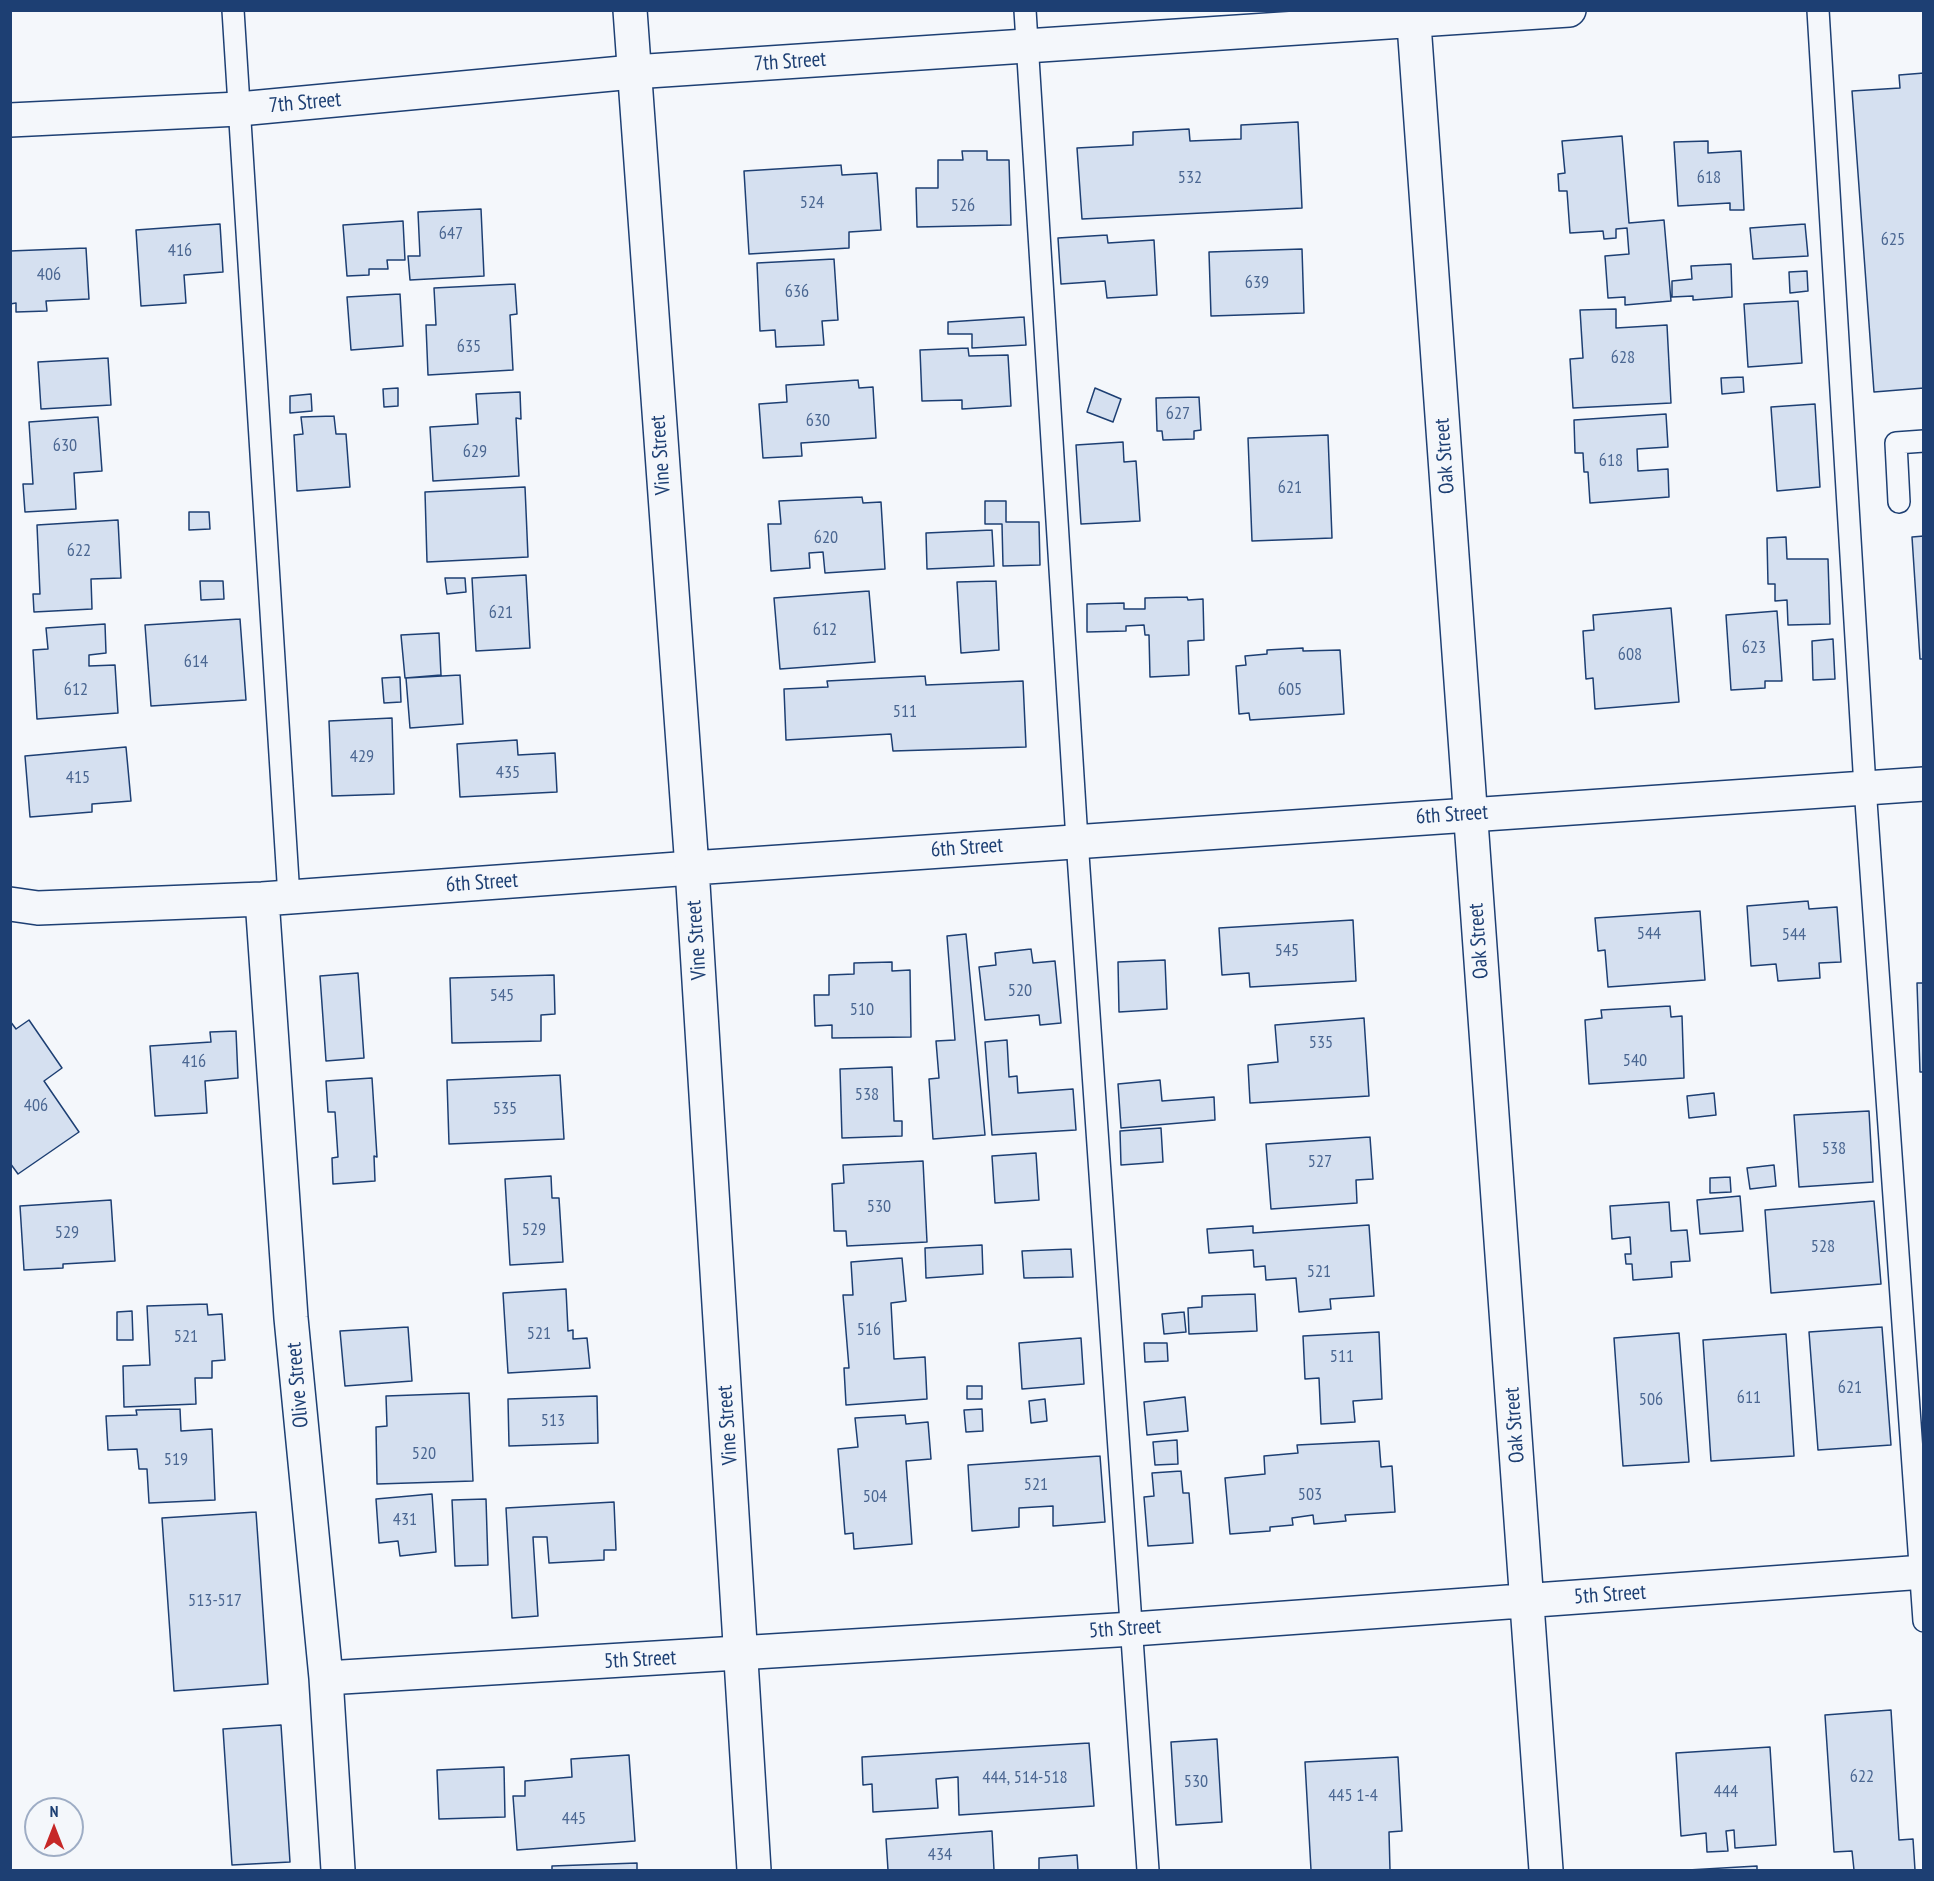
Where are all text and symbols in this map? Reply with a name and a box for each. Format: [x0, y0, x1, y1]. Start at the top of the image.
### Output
street label: 7th Street [753, 47, 827, 77]
street label: 7th Street [268, 87, 342, 119]
house number: 532 [1178, 167, 1202, 189]
house number: 618 [1697, 167, 1721, 189]
house number: 524 [800, 192, 824, 214]
house number: 526 [951, 195, 975, 217]
house number: 647 [439, 223, 463, 245]
house number: 625 [1881, 229, 1905, 251]
house number: 416 [168, 240, 192, 262]
house number: 406 [37, 264, 61, 286]
house number: 639 [1245, 272, 1269, 294]
house number: 636 [785, 281, 809, 303]
house number: 635 [457, 336, 481, 358]
house number: 628 [1611, 347, 1635, 369]
house number: 627 [1166, 403, 1190, 425]
house number: 630 [806, 410, 830, 432]
street label: Vine Street [646, 414, 676, 496]
street label: Oak Street [1430, 417, 1460, 495]
house number: 630 [53, 435, 77, 457]
house number: 629 [463, 441, 487, 463]
house number: 618 [1599, 450, 1623, 472]
house number: 621 [1278, 477, 1302, 499]
house number: 620 [814, 527, 838, 549]
house number: 622 [67, 540, 91, 562]
house number: 621 [489, 602, 513, 624]
house number: 612 [813, 619, 837, 641]
house number: 623 [1742, 637, 1766, 659]
house number: 608 [1618, 644, 1642, 666]
house number: 614 [184, 651, 208, 673]
house number: 612 [64, 679, 88, 701]
house number: 605 [1278, 679, 1302, 701]
house number: 511 [893, 701, 917, 723]
house number: 429 [350, 746, 374, 768]
house number: 435 [496, 762, 520, 784]
house number: 415 [66, 767, 90, 789]
street label: 6th Street [1415, 800, 1489, 830]
street label: 6th Street [930, 833, 1004, 863]
street label: 6th Street [445, 868, 519, 898]
street label: Vine Street [682, 899, 712, 981]
street label: Oak Street [1464, 902, 1494, 980]
house number: 544 [1637, 923, 1661, 945]
house number: 544 [1782, 924, 1806, 946]
house number: 545 [1275, 940, 1299, 962]
house number: 520 [1008, 980, 1032, 1002]
house number: 545 [490, 985, 514, 1007]
house number: 510 [850, 999, 874, 1021]
house number: 535 [1309, 1032, 1333, 1054]
house number: 540 [1623, 1050, 1647, 1072]
house number: 416 [182, 1051, 206, 1073]
house number: 538 [855, 1084, 879, 1106]
house number: 406 [24, 1095, 48, 1117]
house number: 535 [493, 1098, 517, 1120]
house number: 538 [1822, 1138, 1846, 1160]
house number: 527 [1308, 1151, 1332, 1173]
house number: 530 [867, 1196, 891, 1218]
house number: 529 [522, 1219, 546, 1241]
house number: 529 [55, 1222, 79, 1244]
house number: 528 [1811, 1236, 1835, 1258]
house number: 521 [1307, 1261, 1331, 1283]
house number: 516 [857, 1319, 881, 1341]
house number: 521 [527, 1323, 551, 1345]
house number: 521 [174, 1326, 198, 1348]
street label: Olive Street [282, 1341, 314, 1429]
house number: 511 [1330, 1346, 1354, 1368]
house number: 621 [1838, 1377, 1862, 1399]
street label: Vine Street [713, 1384, 743, 1466]
street label: Oak Street [1500, 1386, 1530, 1464]
house number: 611 [1737, 1387, 1761, 1409]
house number: 506 [1639, 1389, 1663, 1411]
house number: 513 [541, 1410, 565, 1432]
house number: 520 [412, 1443, 436, 1465]
house number: 519 [164, 1449, 188, 1471]
house number: 521 [1024, 1474, 1048, 1496]
house number: 503 [1298, 1484, 1322, 1506]
house number: 504 [863, 1486, 887, 1508]
house number: 431 [393, 1509, 417, 1531]
street label: 5th Street [1573, 1580, 1647, 1610]
house number: 513-517 [188, 1590, 242, 1612]
street label: 5th Street [1088, 1614, 1162, 1644]
street label: 5th Street [603, 1646, 677, 1674]
house number: 622 [1850, 1766, 1874, 1788]
house number: 444, 514-518 [982, 1767, 1068, 1789]
house number: 530 [1184, 1771, 1208, 1793]
house number: 444 [1714, 1781, 1738, 1803]
house number: 445 1-4 [1328, 1785, 1378, 1807]
north arrow [24, 1797, 84, 1857]
text: N [50, 1801, 58, 1821]
house number: 445 [562, 1808, 586, 1830]
house number: 434 [928, 1844, 952, 1866]

